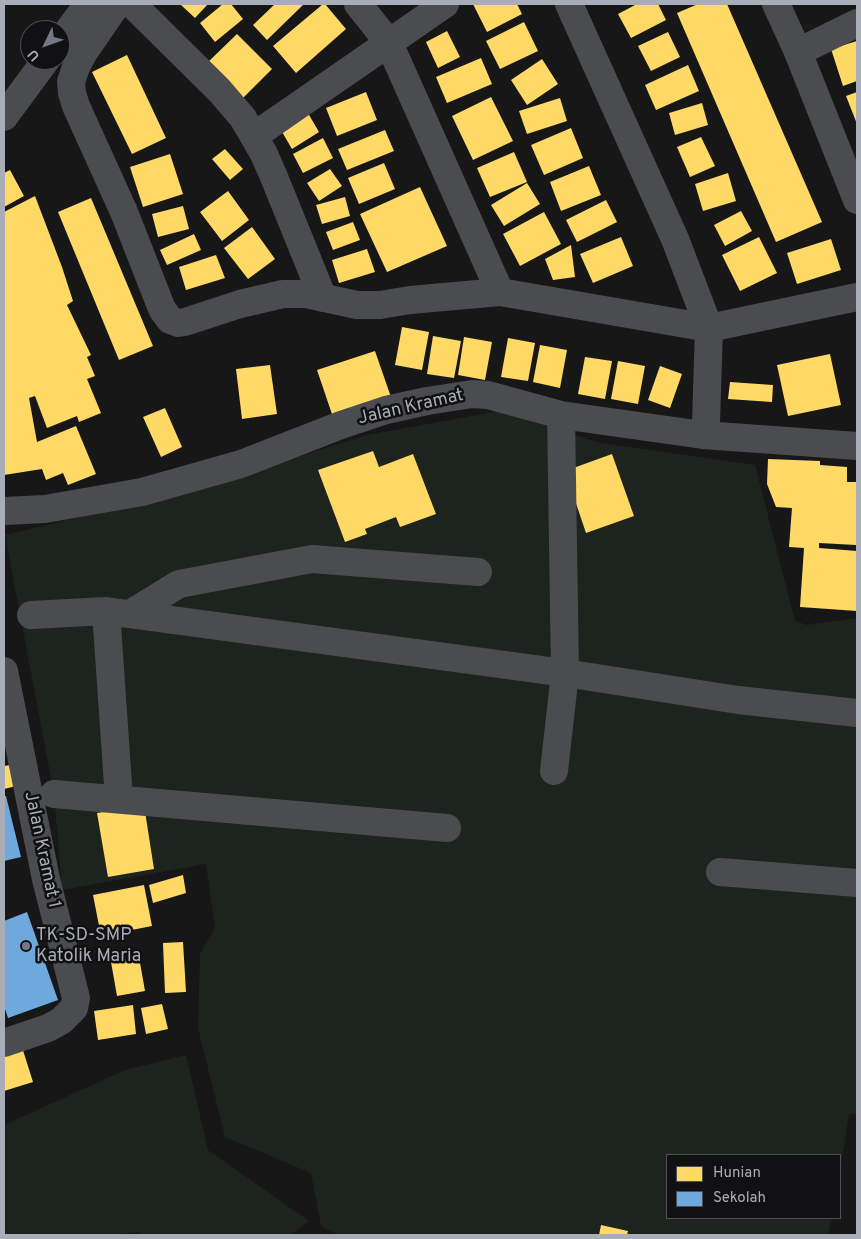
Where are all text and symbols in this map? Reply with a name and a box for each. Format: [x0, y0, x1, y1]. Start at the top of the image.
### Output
north arrow [20, 20, 70, 70]
text: U [25, 45, 44, 64]
street label: Jalan Kramat [356, 385, 466, 431]
street label: Jalan Kramat 1 [18, 790, 64, 910]
place label: TK-SD-SMP Katolik Maria [36, 925, 141, 968]
marker: TK-SD-SMP Katolik Maria [20, 940, 32, 952]
legend [666, 1154, 841, 1219]
text: Hunian [713, 1164, 761, 1183]
text: Sekolah [713, 1189, 766, 1208]

